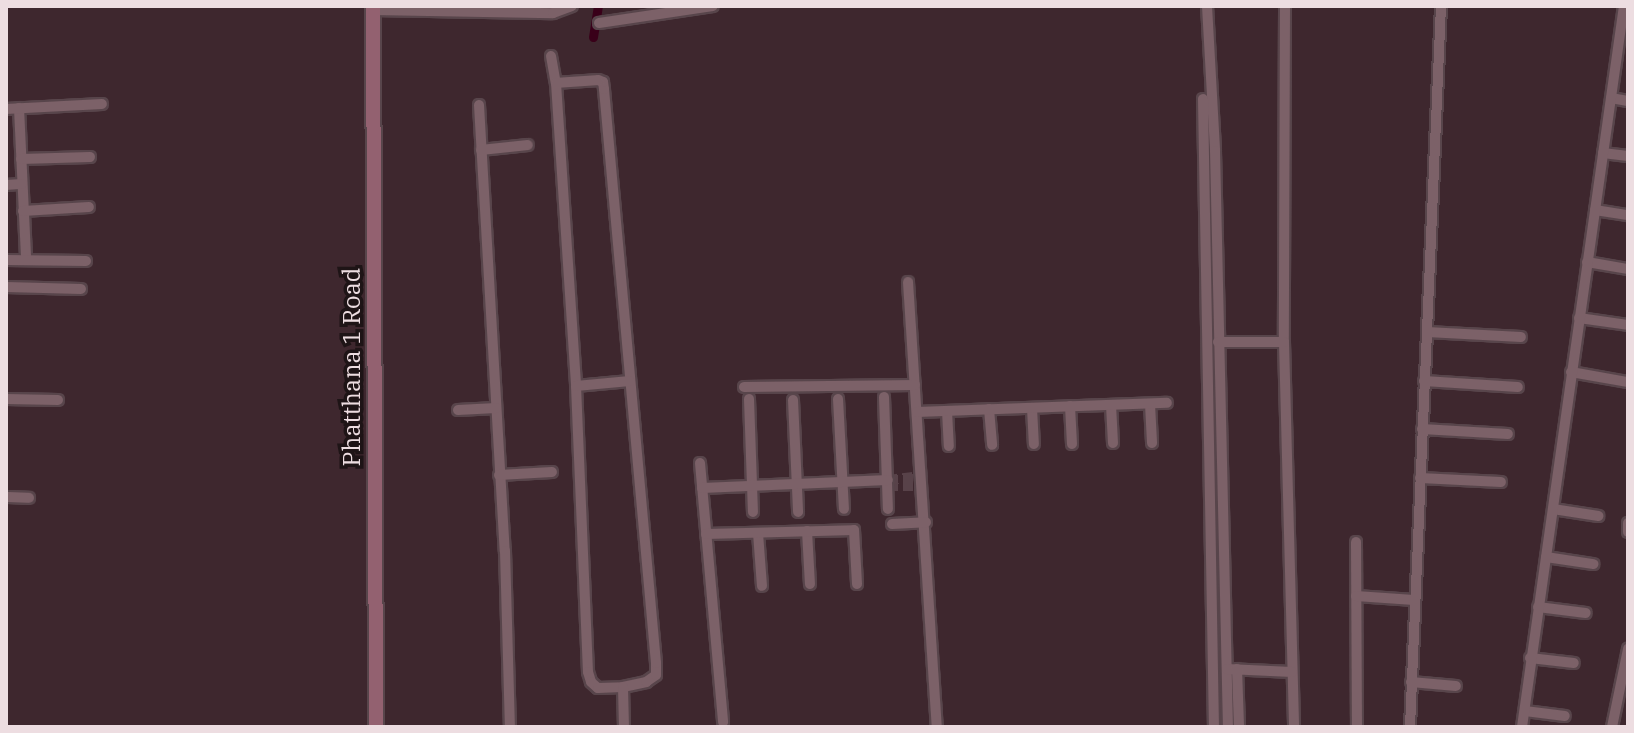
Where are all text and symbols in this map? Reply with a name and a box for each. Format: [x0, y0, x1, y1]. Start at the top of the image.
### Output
street label: Phatthana 1 Road [338, 268, 366, 466]

